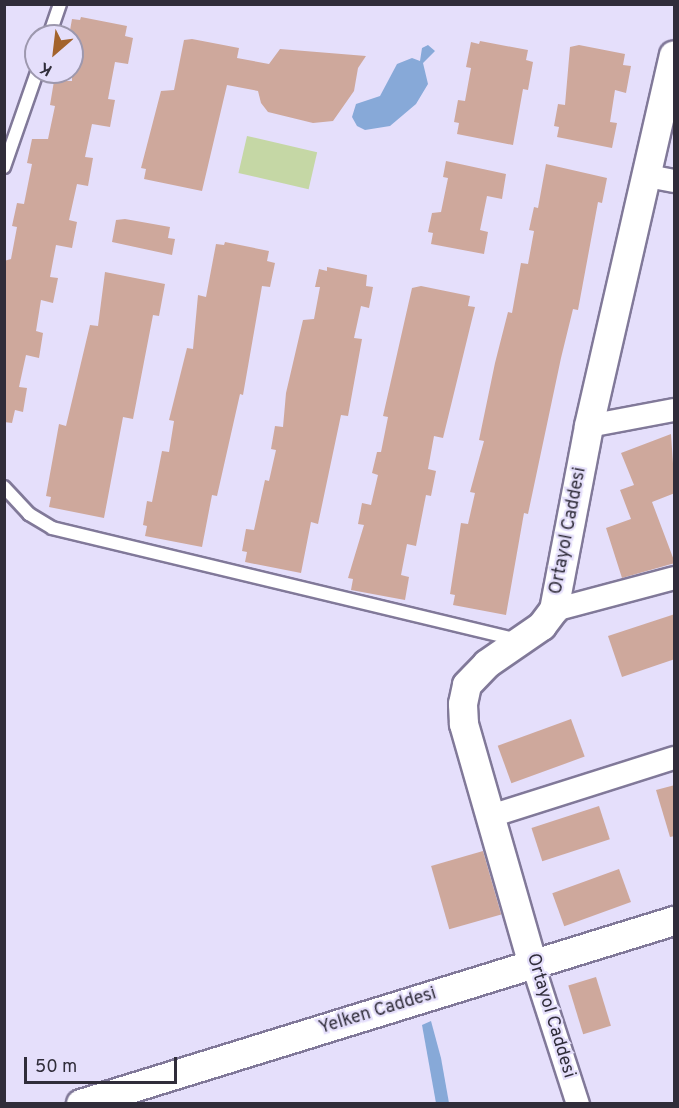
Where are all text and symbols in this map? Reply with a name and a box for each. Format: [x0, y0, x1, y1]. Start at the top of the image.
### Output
north arrow [24, 24, 84, 84]
text: K [37, 57, 56, 80]
street label: Ortayol Caddesi [546, 466, 592, 596]
street label: Ortayol Caddesi [521, 951, 579, 1081]
street label: Yelken Caddesi [317, 984, 439, 1040]
scale bar [27, 1045, 180, 1083]
text: 50 m [35, 1056, 77, 1079]

